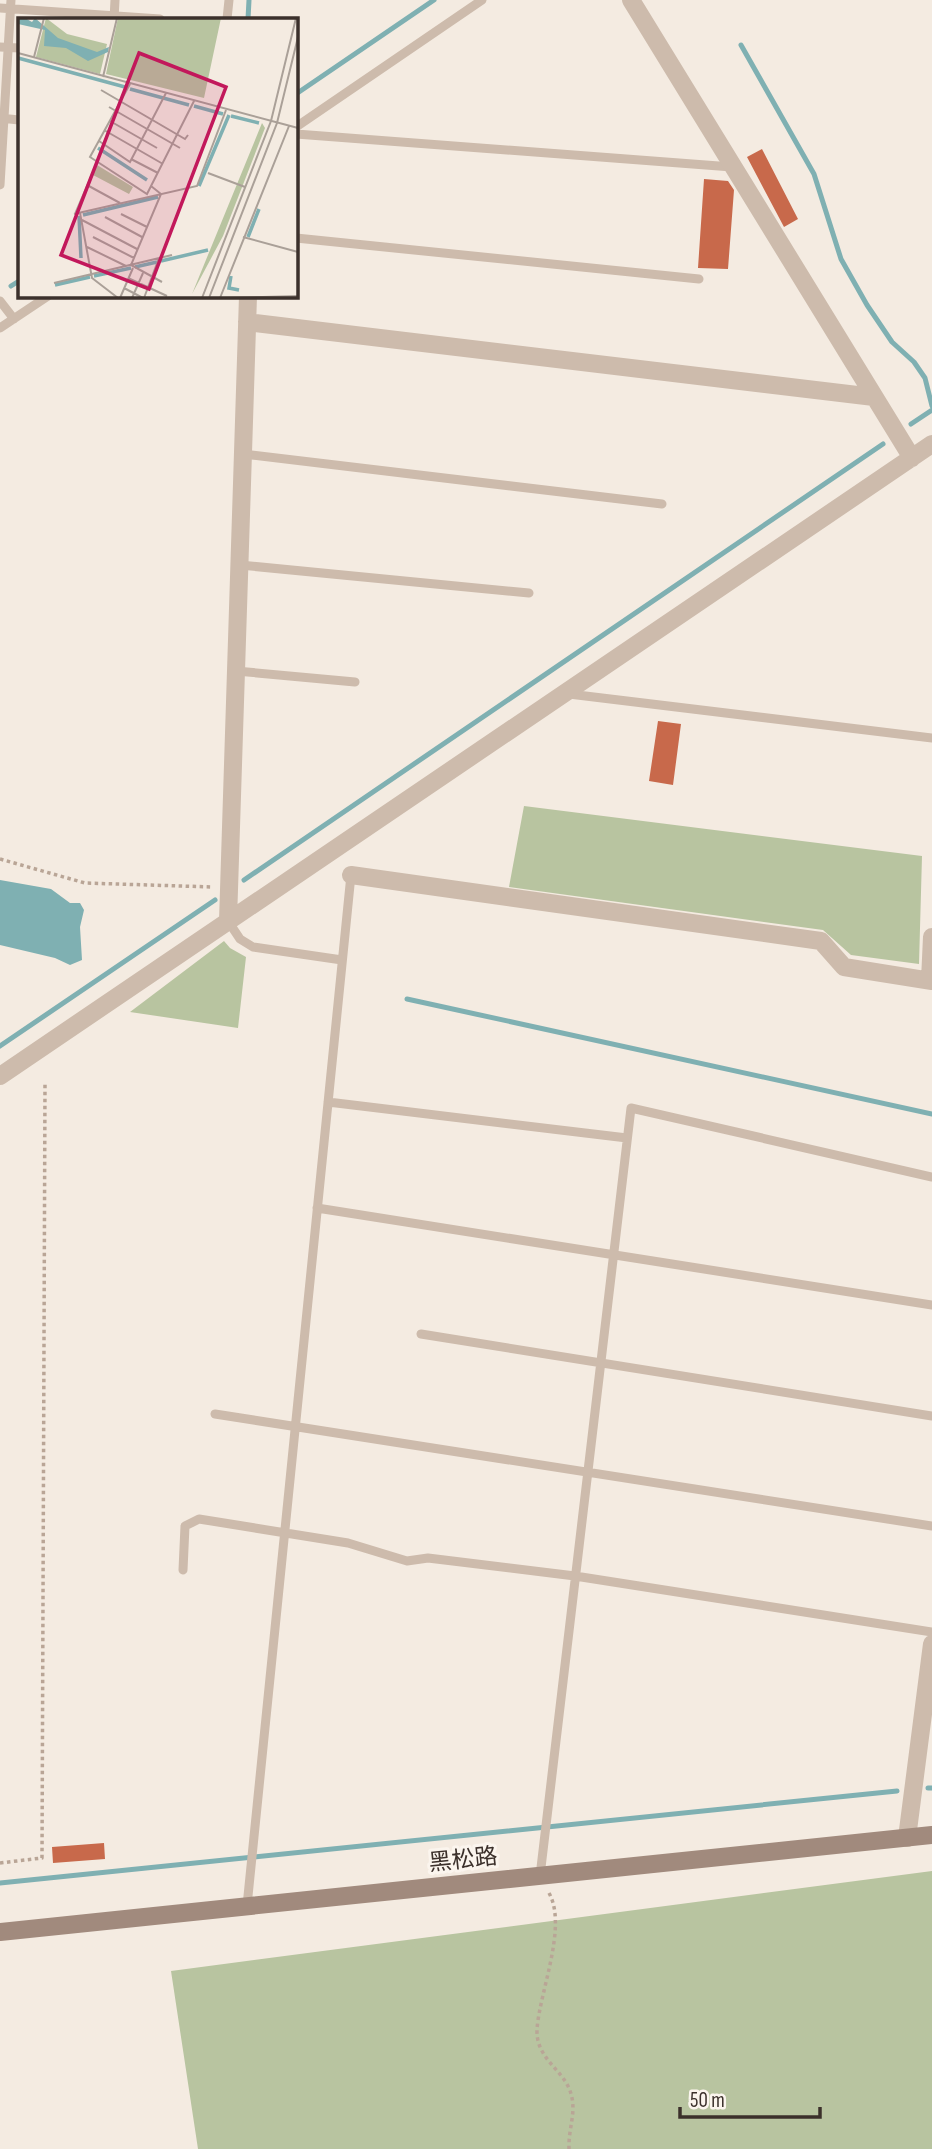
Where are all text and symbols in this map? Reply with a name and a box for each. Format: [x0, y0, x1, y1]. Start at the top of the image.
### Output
inset map [18, 18, 298, 298]
street label: 黑松路 [427, 1842, 499, 1878]
scale bar [680, 2076, 820, 2120]
text: 50 m [690, 2088, 725, 2113]

